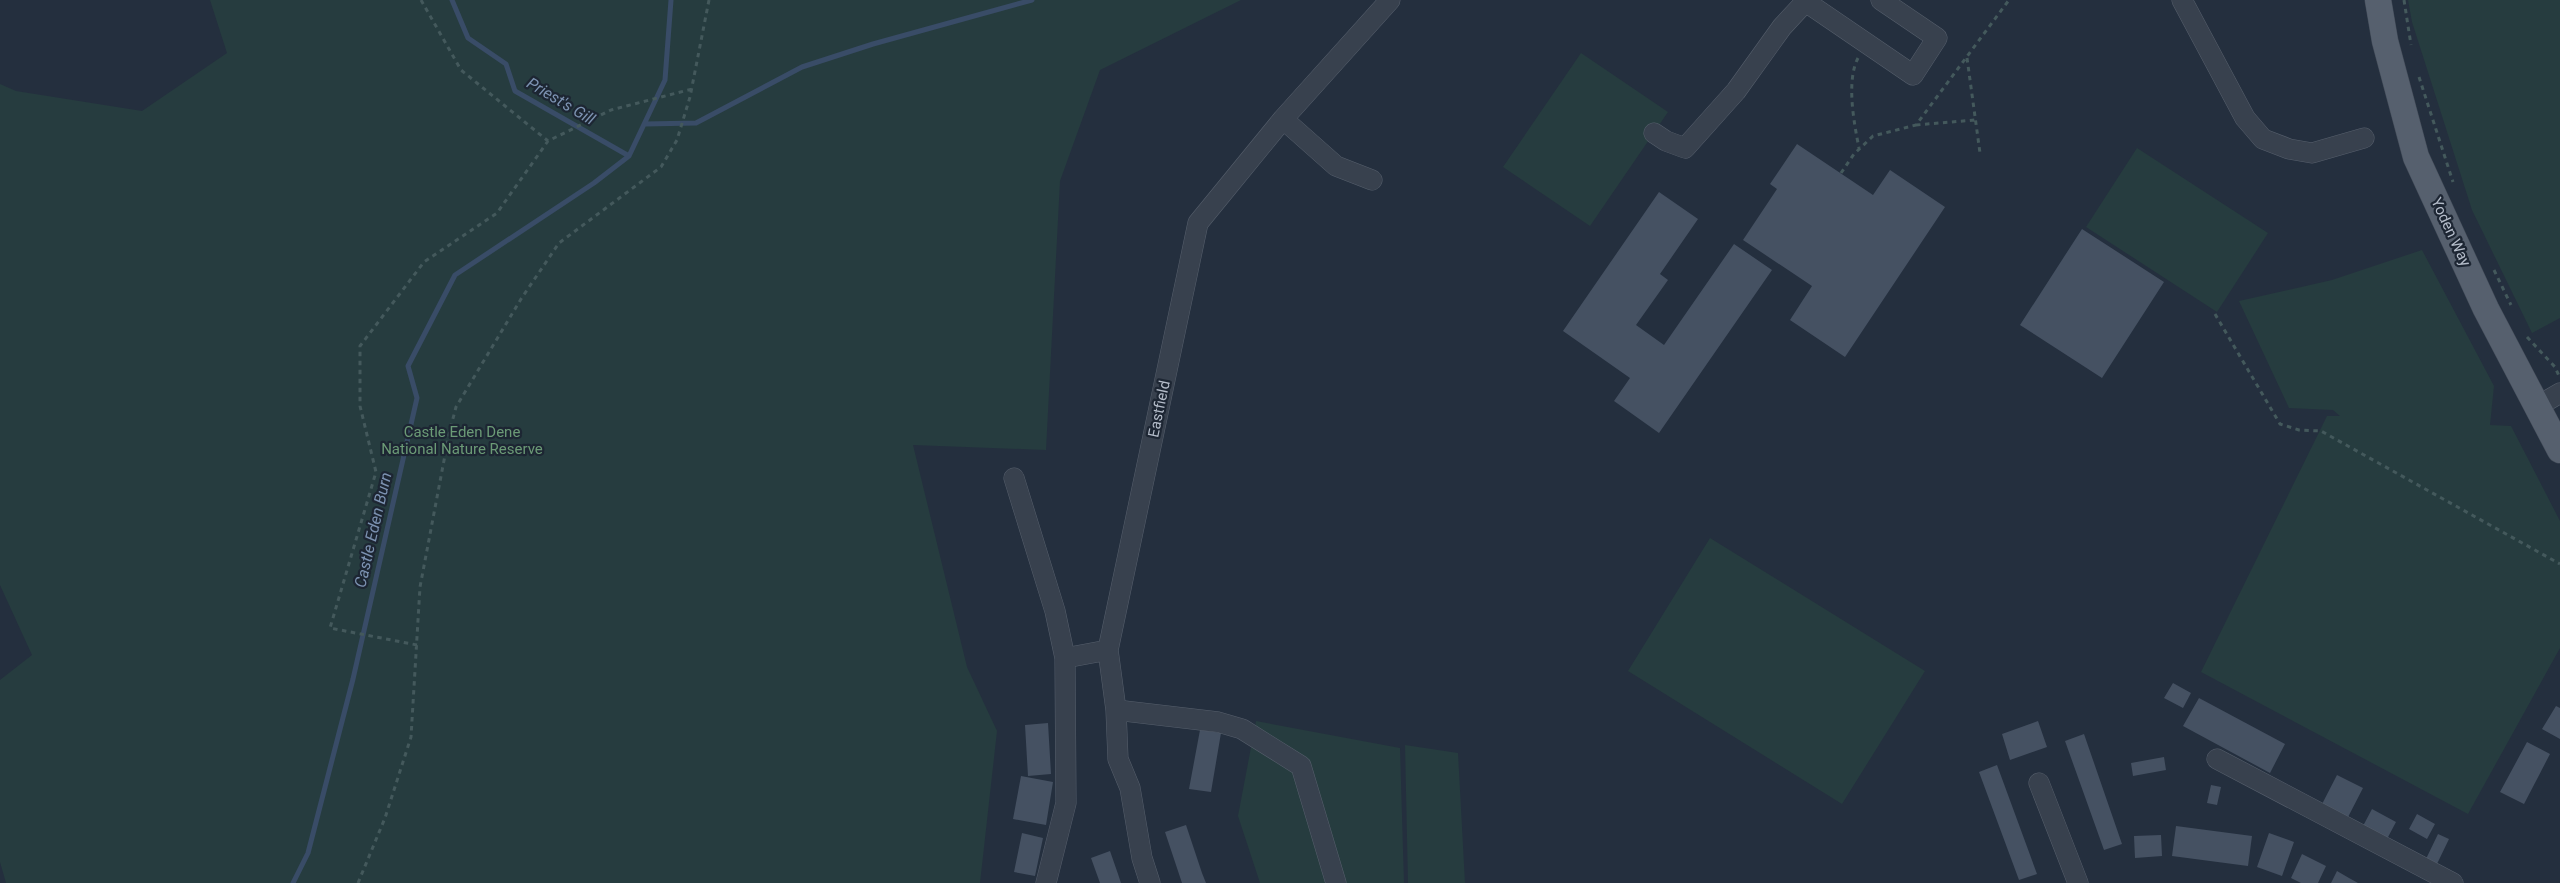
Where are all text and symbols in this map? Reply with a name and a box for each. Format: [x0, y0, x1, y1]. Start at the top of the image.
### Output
water label: Priest's Gill [524, 73, 599, 129]
street label: Yoden Way [2427, 195, 2475, 269]
street label: Eastfield [1144, 379, 1174, 439]
park label: Castle Eden Dene National Nature Reserve [381, 423, 543, 458]
water label: Castle Eden Burn [350, 470, 396, 590]

